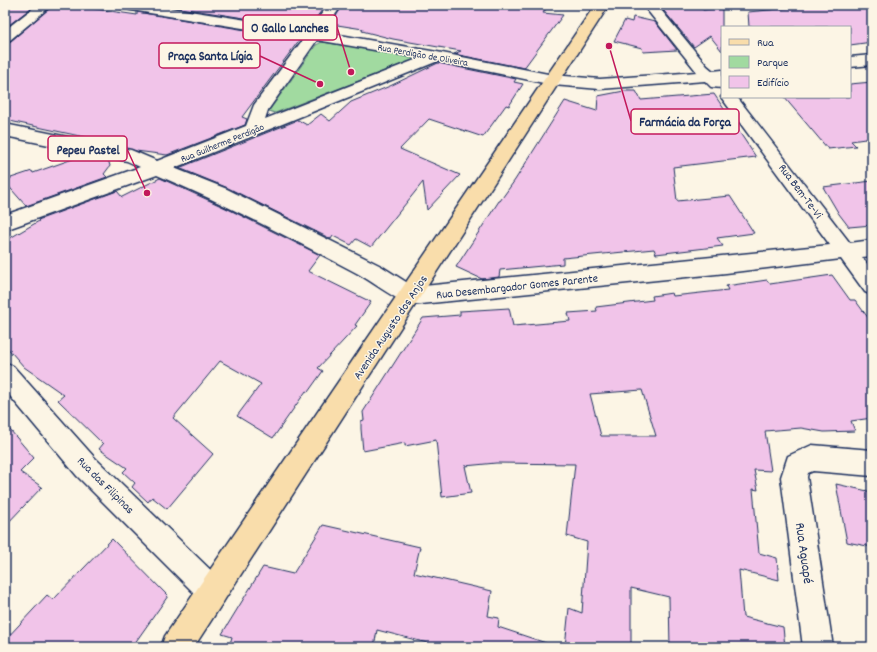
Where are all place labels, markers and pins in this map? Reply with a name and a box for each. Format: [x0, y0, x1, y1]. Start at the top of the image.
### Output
callout: O Gallo Lanches [243, 15, 337, 40]
callout: Praça Santa Lígia [159, 43, 260, 68]
callout: Farmácia da Força [631, 109, 739, 134]
callout: Pepeu Pastel [48, 136, 127, 161]

